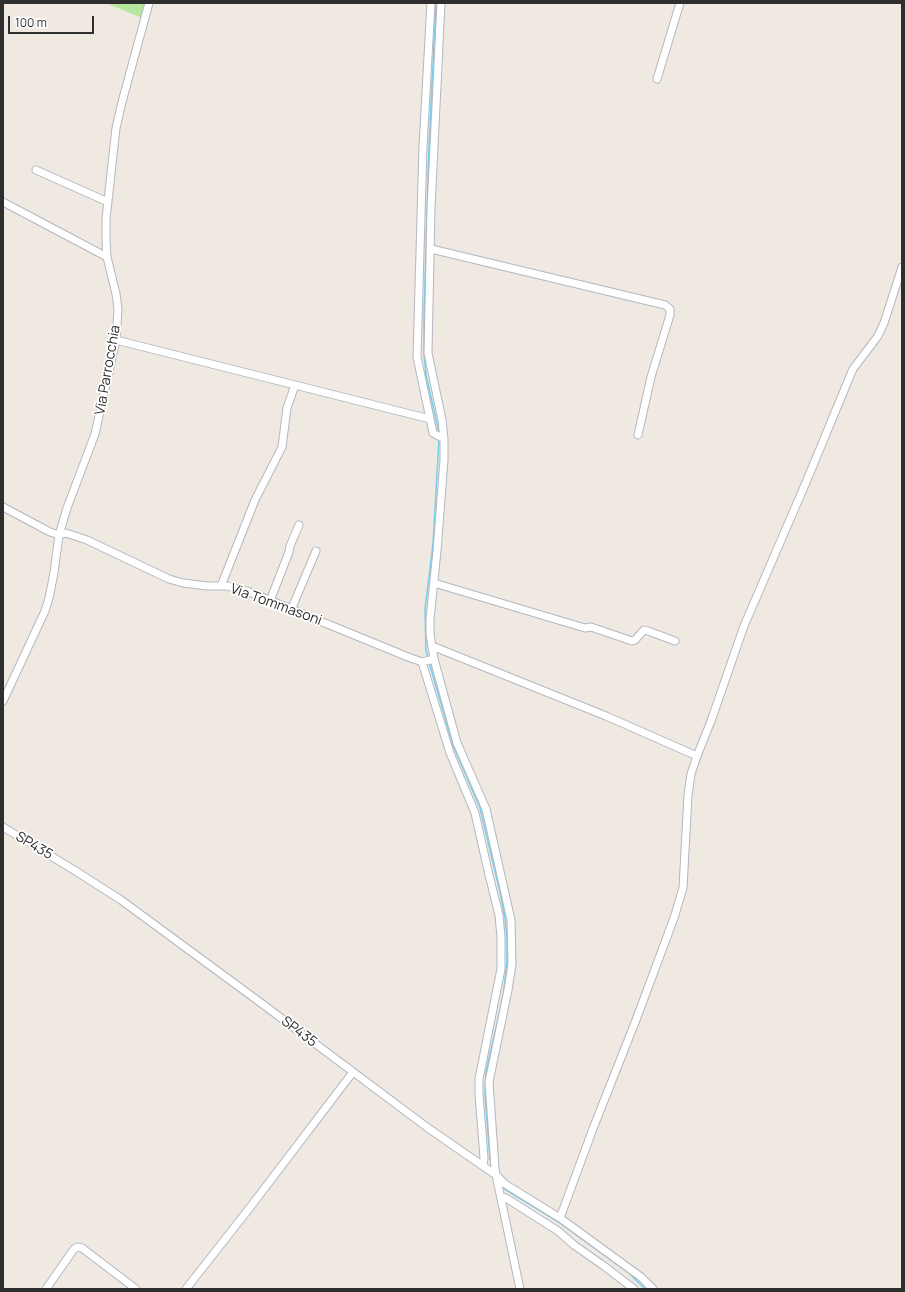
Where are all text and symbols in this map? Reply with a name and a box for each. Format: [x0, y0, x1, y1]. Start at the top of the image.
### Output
scale bar [10, 8, 96, 34]
text: 100 m [15, 14, 47, 31]
street label: Via Parrocchia [92, 324, 124, 416]
street label: Via Tommasoni [228, 581, 324, 629]
street label: SP435 [12, 828, 56, 864]
street label: SP435 [278, 1013, 320, 1051]

